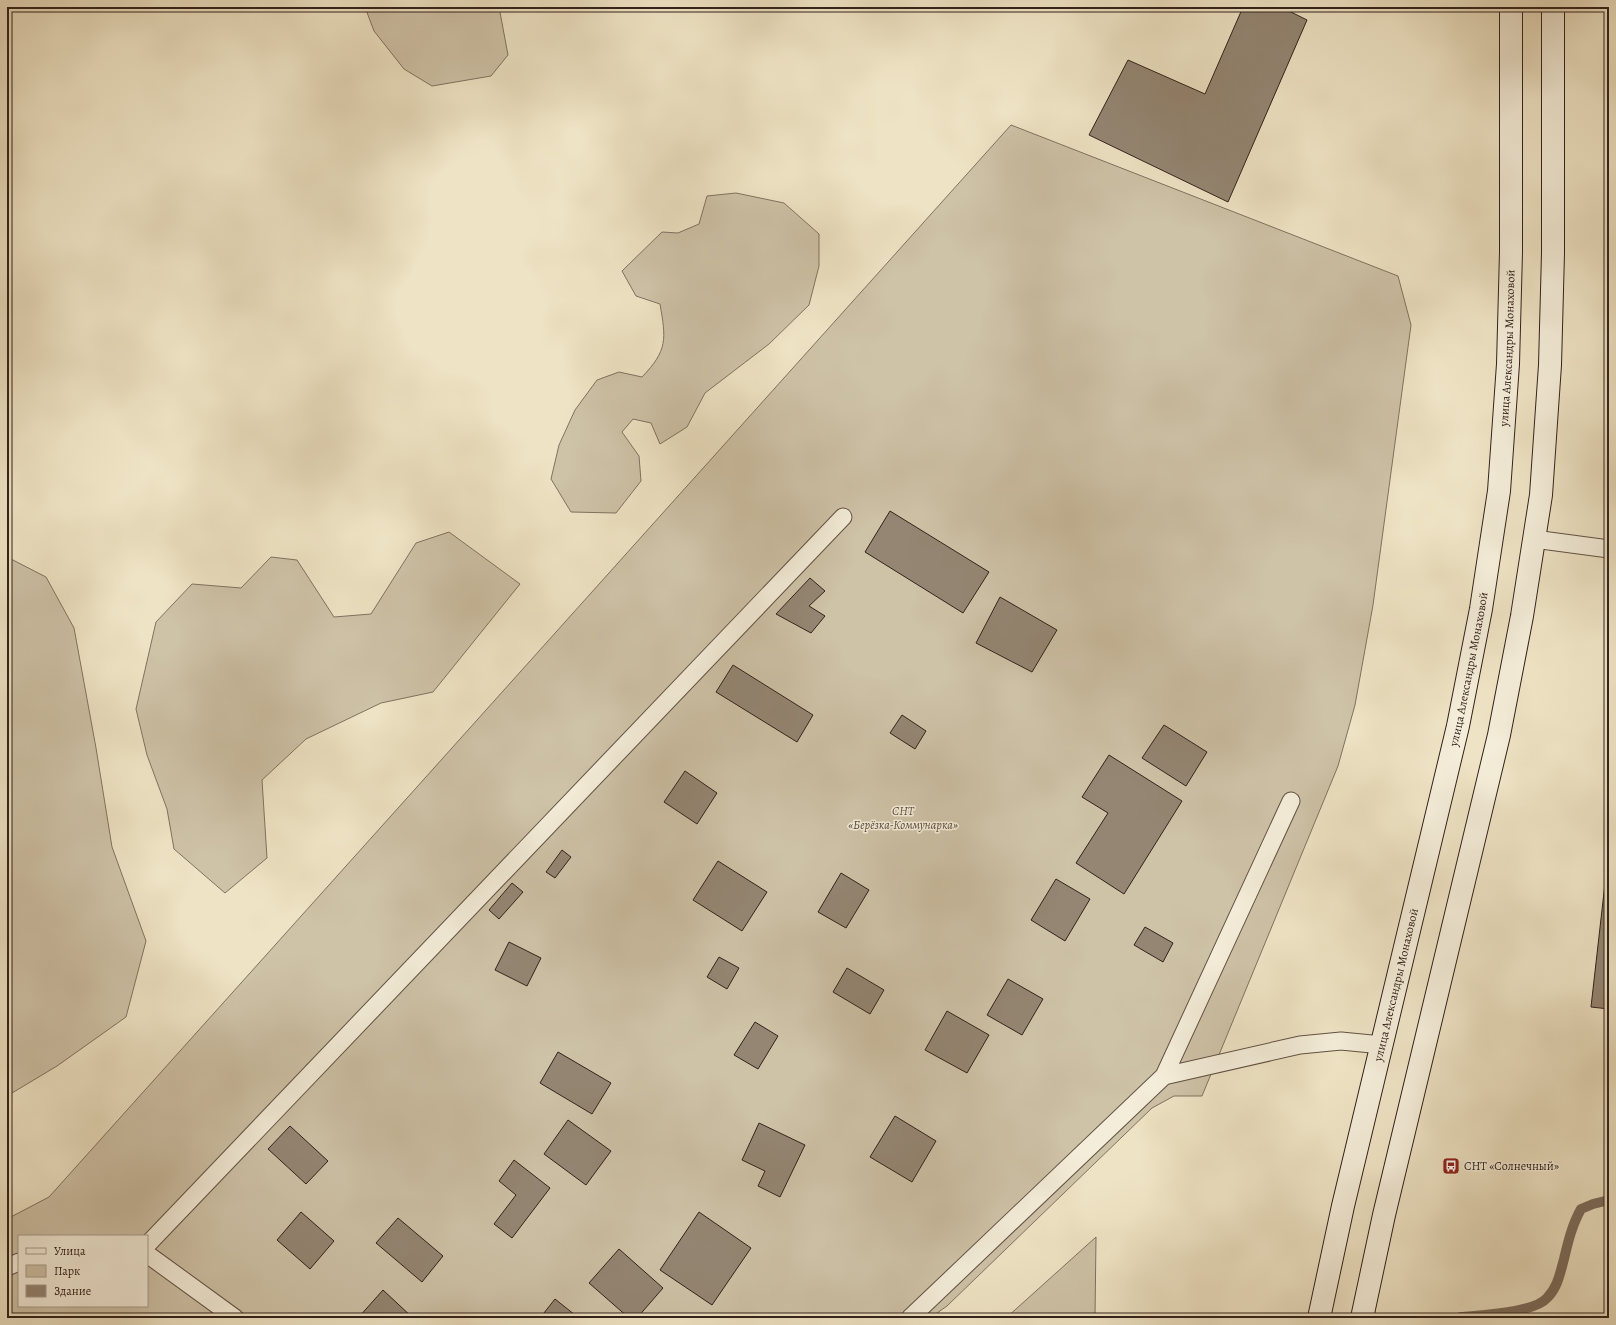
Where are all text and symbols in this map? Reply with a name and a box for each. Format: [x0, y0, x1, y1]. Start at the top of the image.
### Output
street label: улица Александры Монаховой [1496, 269, 1519, 428]
street label: улица Александры Монаховой [1445, 591, 1491, 749]
park label: СНТ «Берёзка-Коммунарка» [848, 803, 958, 833]
street label: улица Александры Монаховой [1370, 907, 1422, 1064]
bus stop icon: СНТ «Солнечный» [1441, 1156, 1461, 1176]
place label: СНТ «Солнечный» [1464, 1158, 1559, 1174]
legend [18, 1235, 148, 1307]
text: Улица [54, 1243, 86, 1259]
text: Парк [54, 1263, 80, 1279]
text: Здание [54, 1283, 91, 1299]

